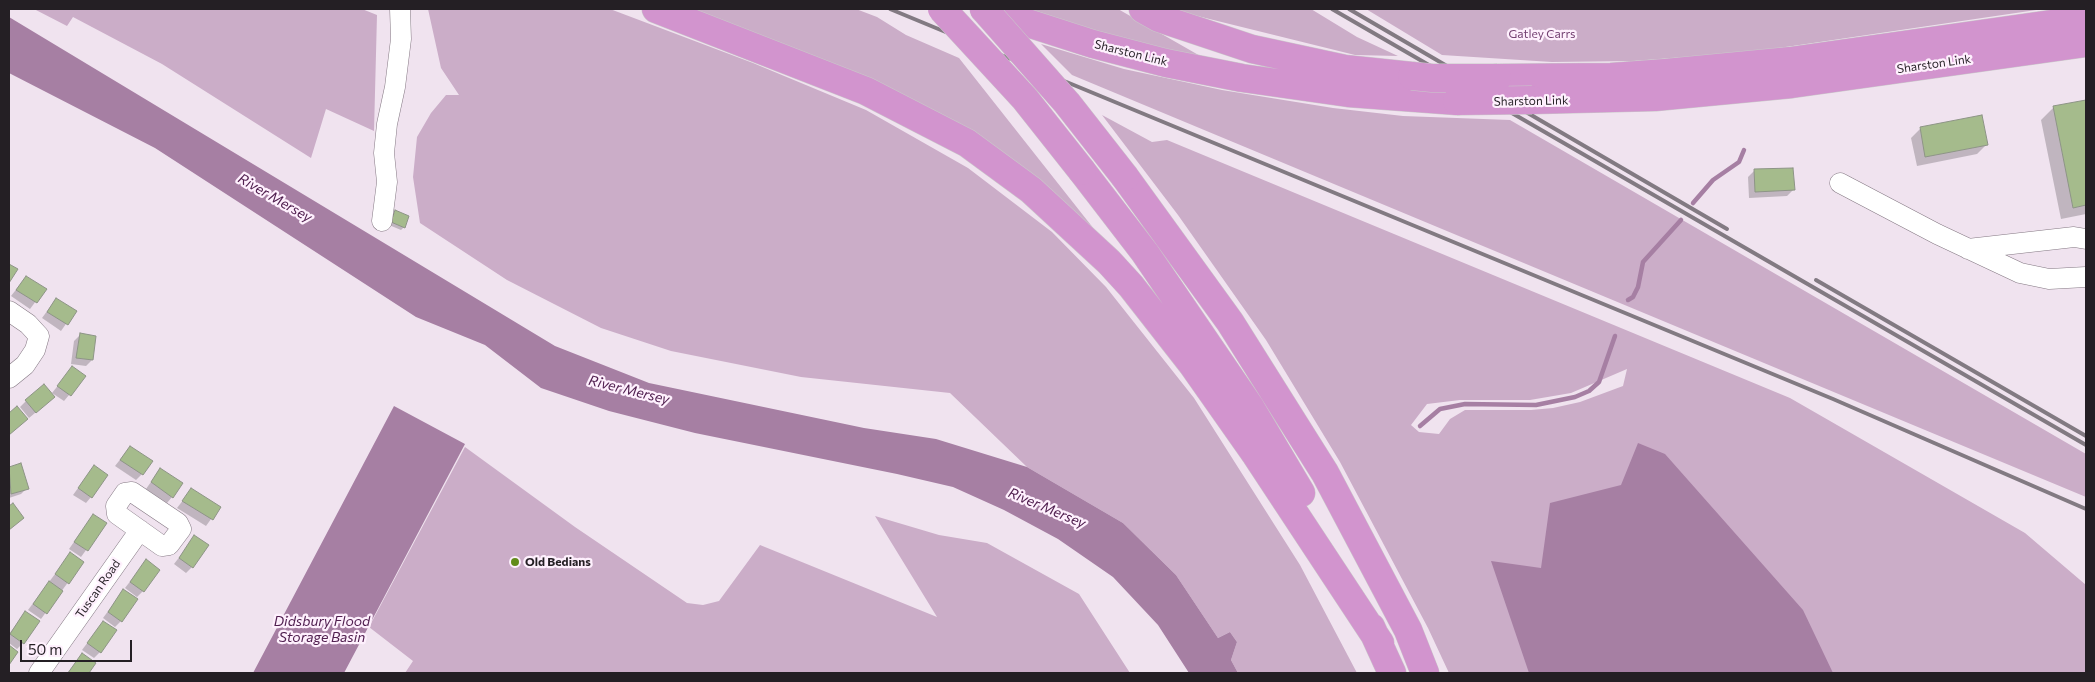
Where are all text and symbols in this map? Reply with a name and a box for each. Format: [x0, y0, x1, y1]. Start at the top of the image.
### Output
park label: Gatley Carrs [1508, 27, 1576, 41]
street label: Sharston Link [1093, 37, 1169, 69]
street label: Sharston Link [1896, 52, 1972, 76]
street label: Sharston Link [1494, 93, 1568, 109]
water label: River Mersey [235, 170, 315, 226]
water label: River Mersey [587, 372, 671, 408]
water label: River Mersey [1006, 484, 1088, 532]
place label: Old Bedians [525, 555, 591, 569]
marker: Old Bedians [509, 556, 521, 568]
street label: Tuscan Road [73, 557, 123, 621]
water label: Didsbury Flood Storage Basin [274, 613, 370, 646]
scale bar [22, 630, 135, 662]
text: 50 m [28, 640, 62, 658]

